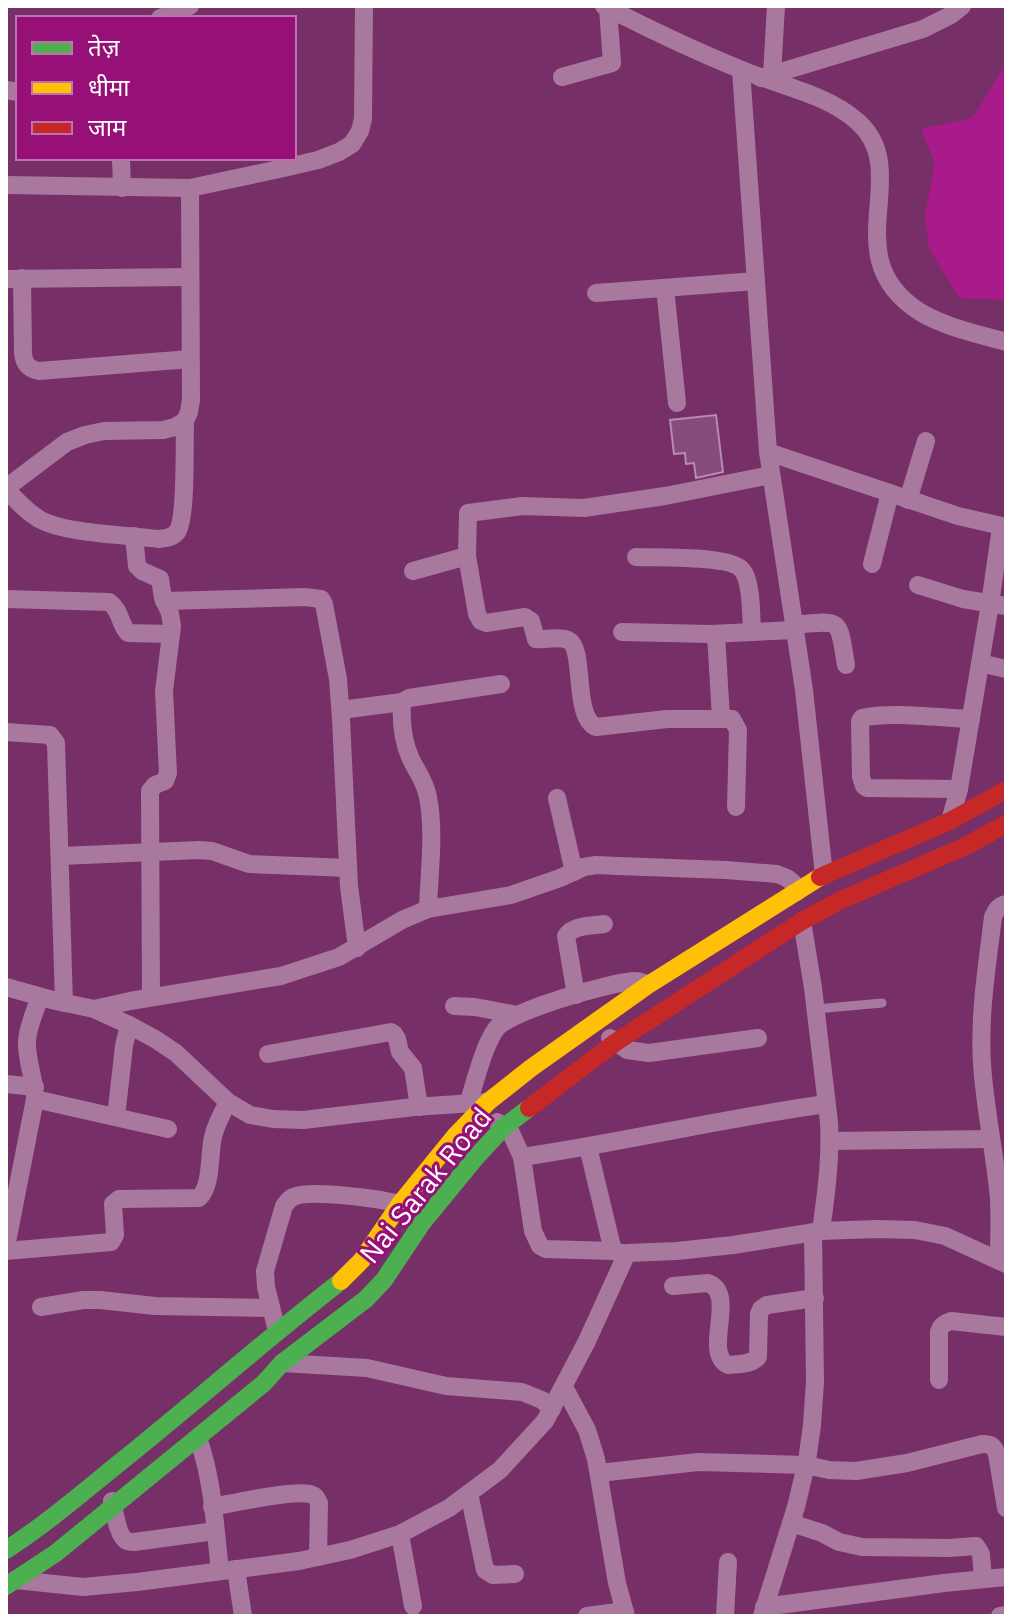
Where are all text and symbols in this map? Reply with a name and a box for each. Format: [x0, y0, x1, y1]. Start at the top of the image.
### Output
legend [16, 16, 296, 160]
text: तेज़ [88, 31, 121, 63]
text: धीमा [88, 71, 130, 103]
text: जाम [88, 111, 127, 143]
street label: Nai Sarak Road [351, 1099, 499, 1271]

